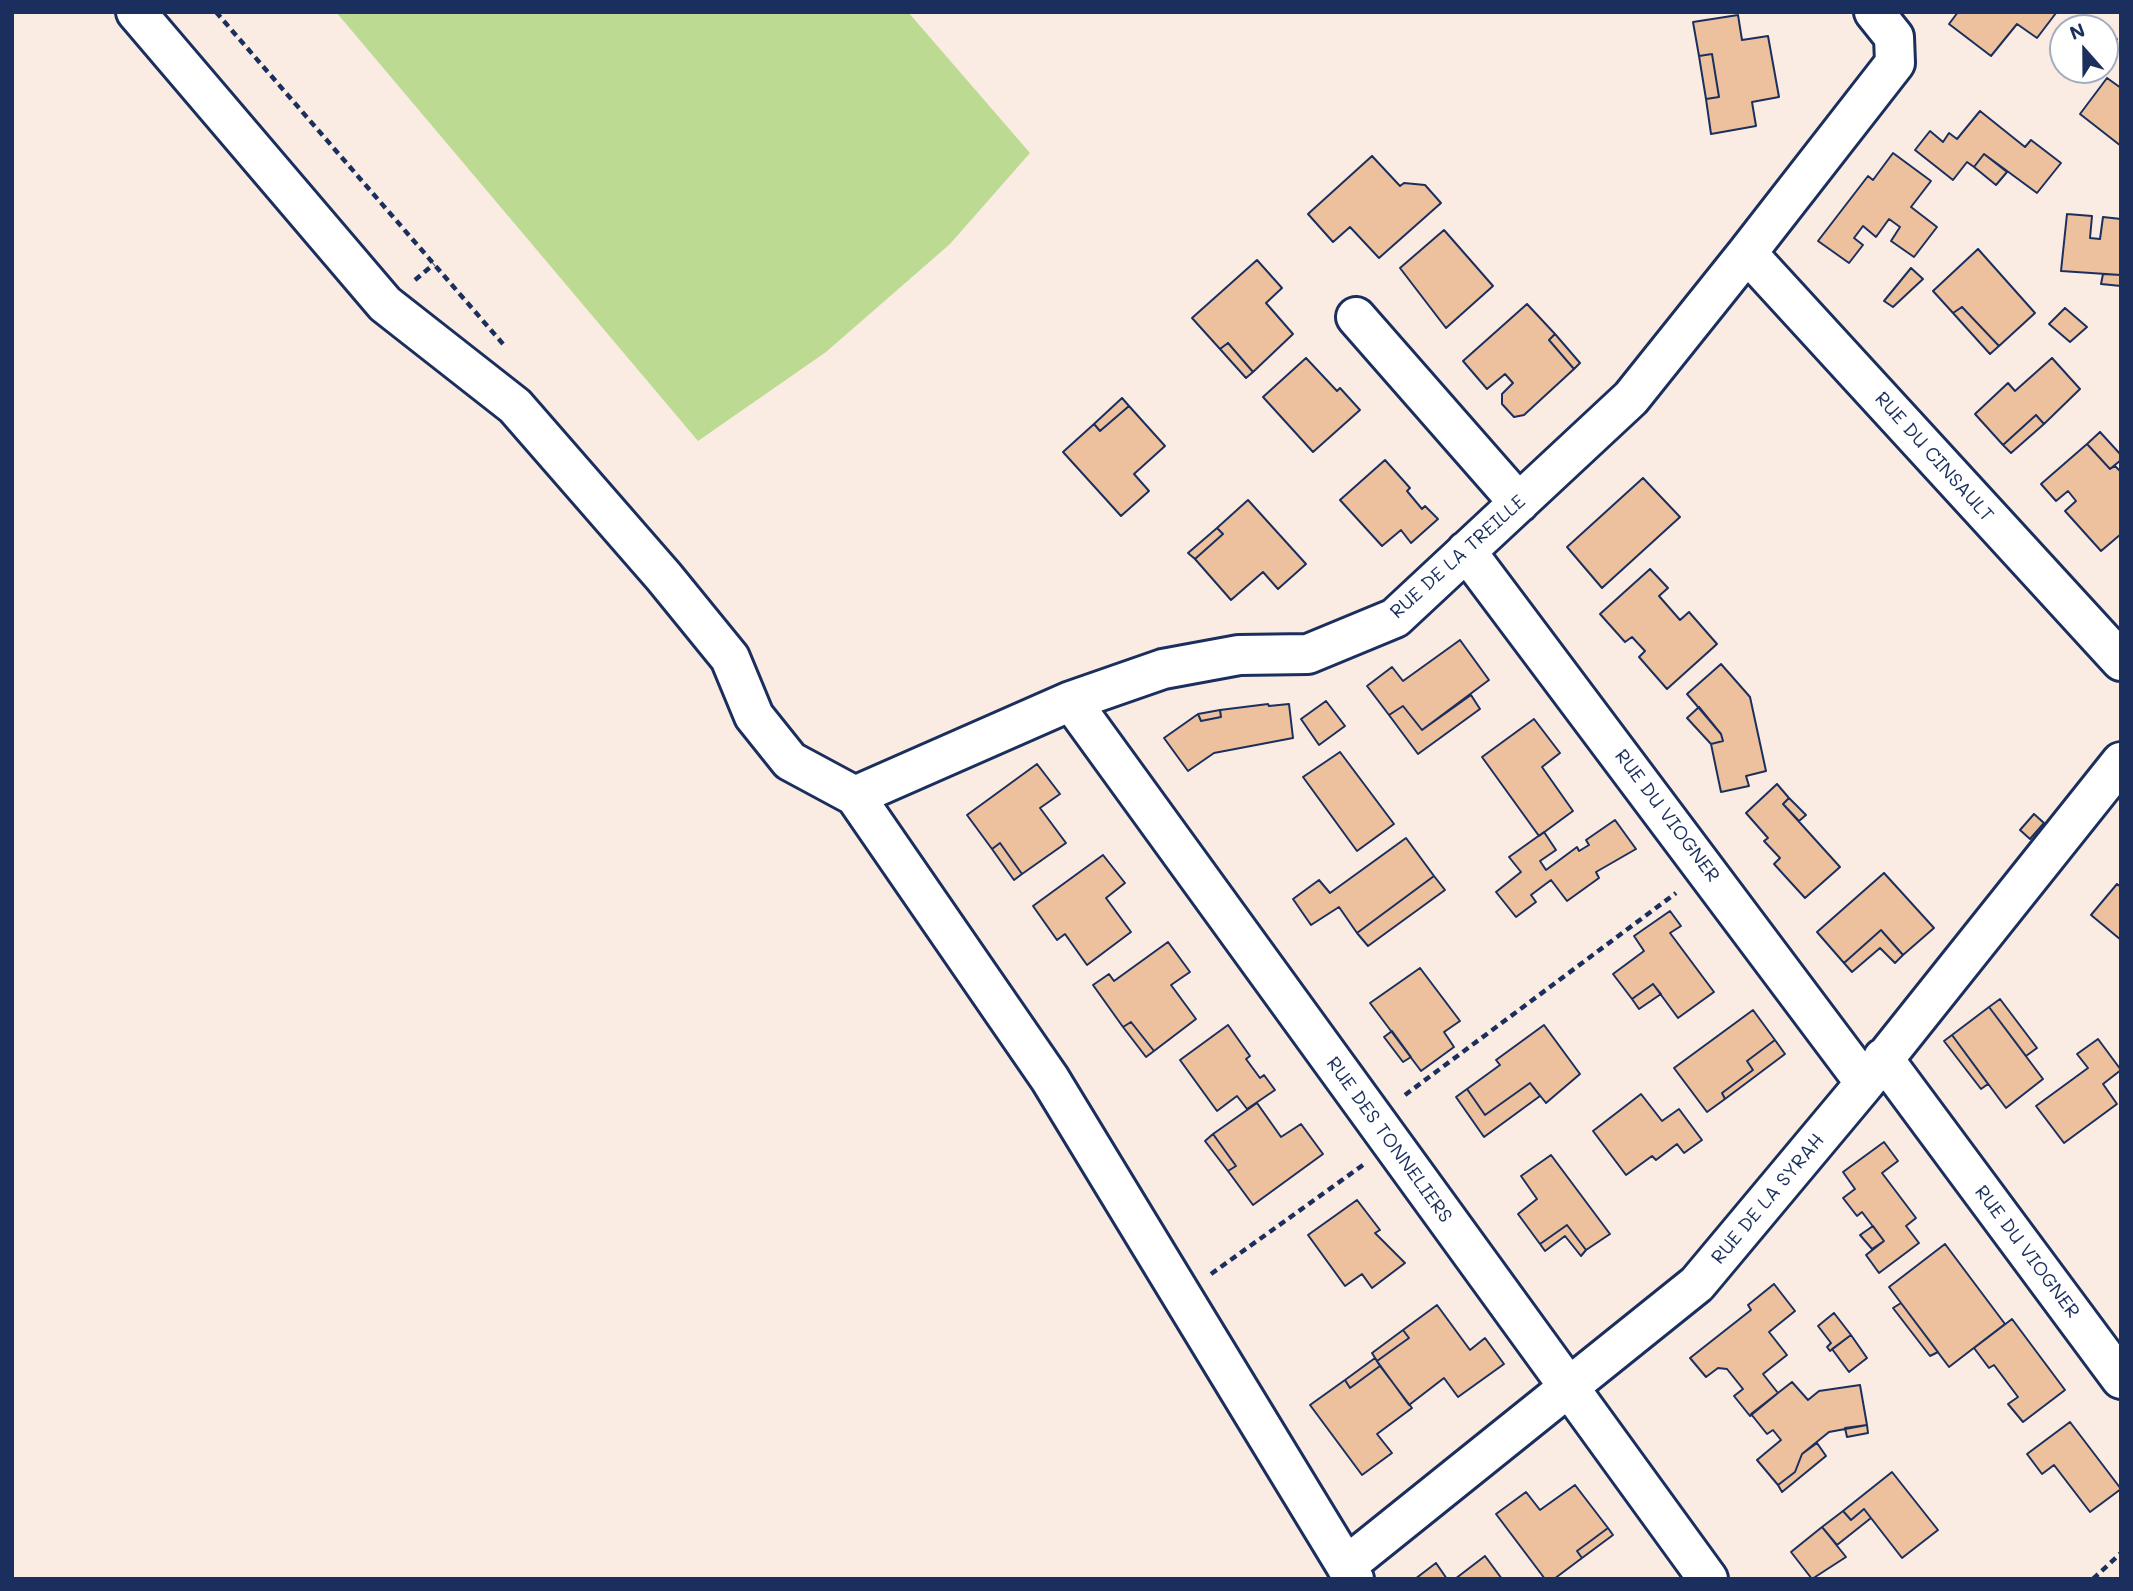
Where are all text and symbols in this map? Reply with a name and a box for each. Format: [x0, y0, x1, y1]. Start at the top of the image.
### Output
north arrow [2049, 14, 2119, 84]
text: N [2066, 17, 2088, 45]
street label: RUE DU CINSAULT [1870, 387, 1998, 527]
street label: RUE DE LA TREILLE [1386, 490, 1530, 624]
street label: RUE DU VIOGNER [1610, 745, 1724, 887]
street label: RUE DES TONNELIERS [1321, 1053, 1457, 1227]
street label: RUE DE LA SYRAH [1707, 1129, 1829, 1269]
street label: RUE DU VIOGNER [1970, 1181, 2084, 1323]

